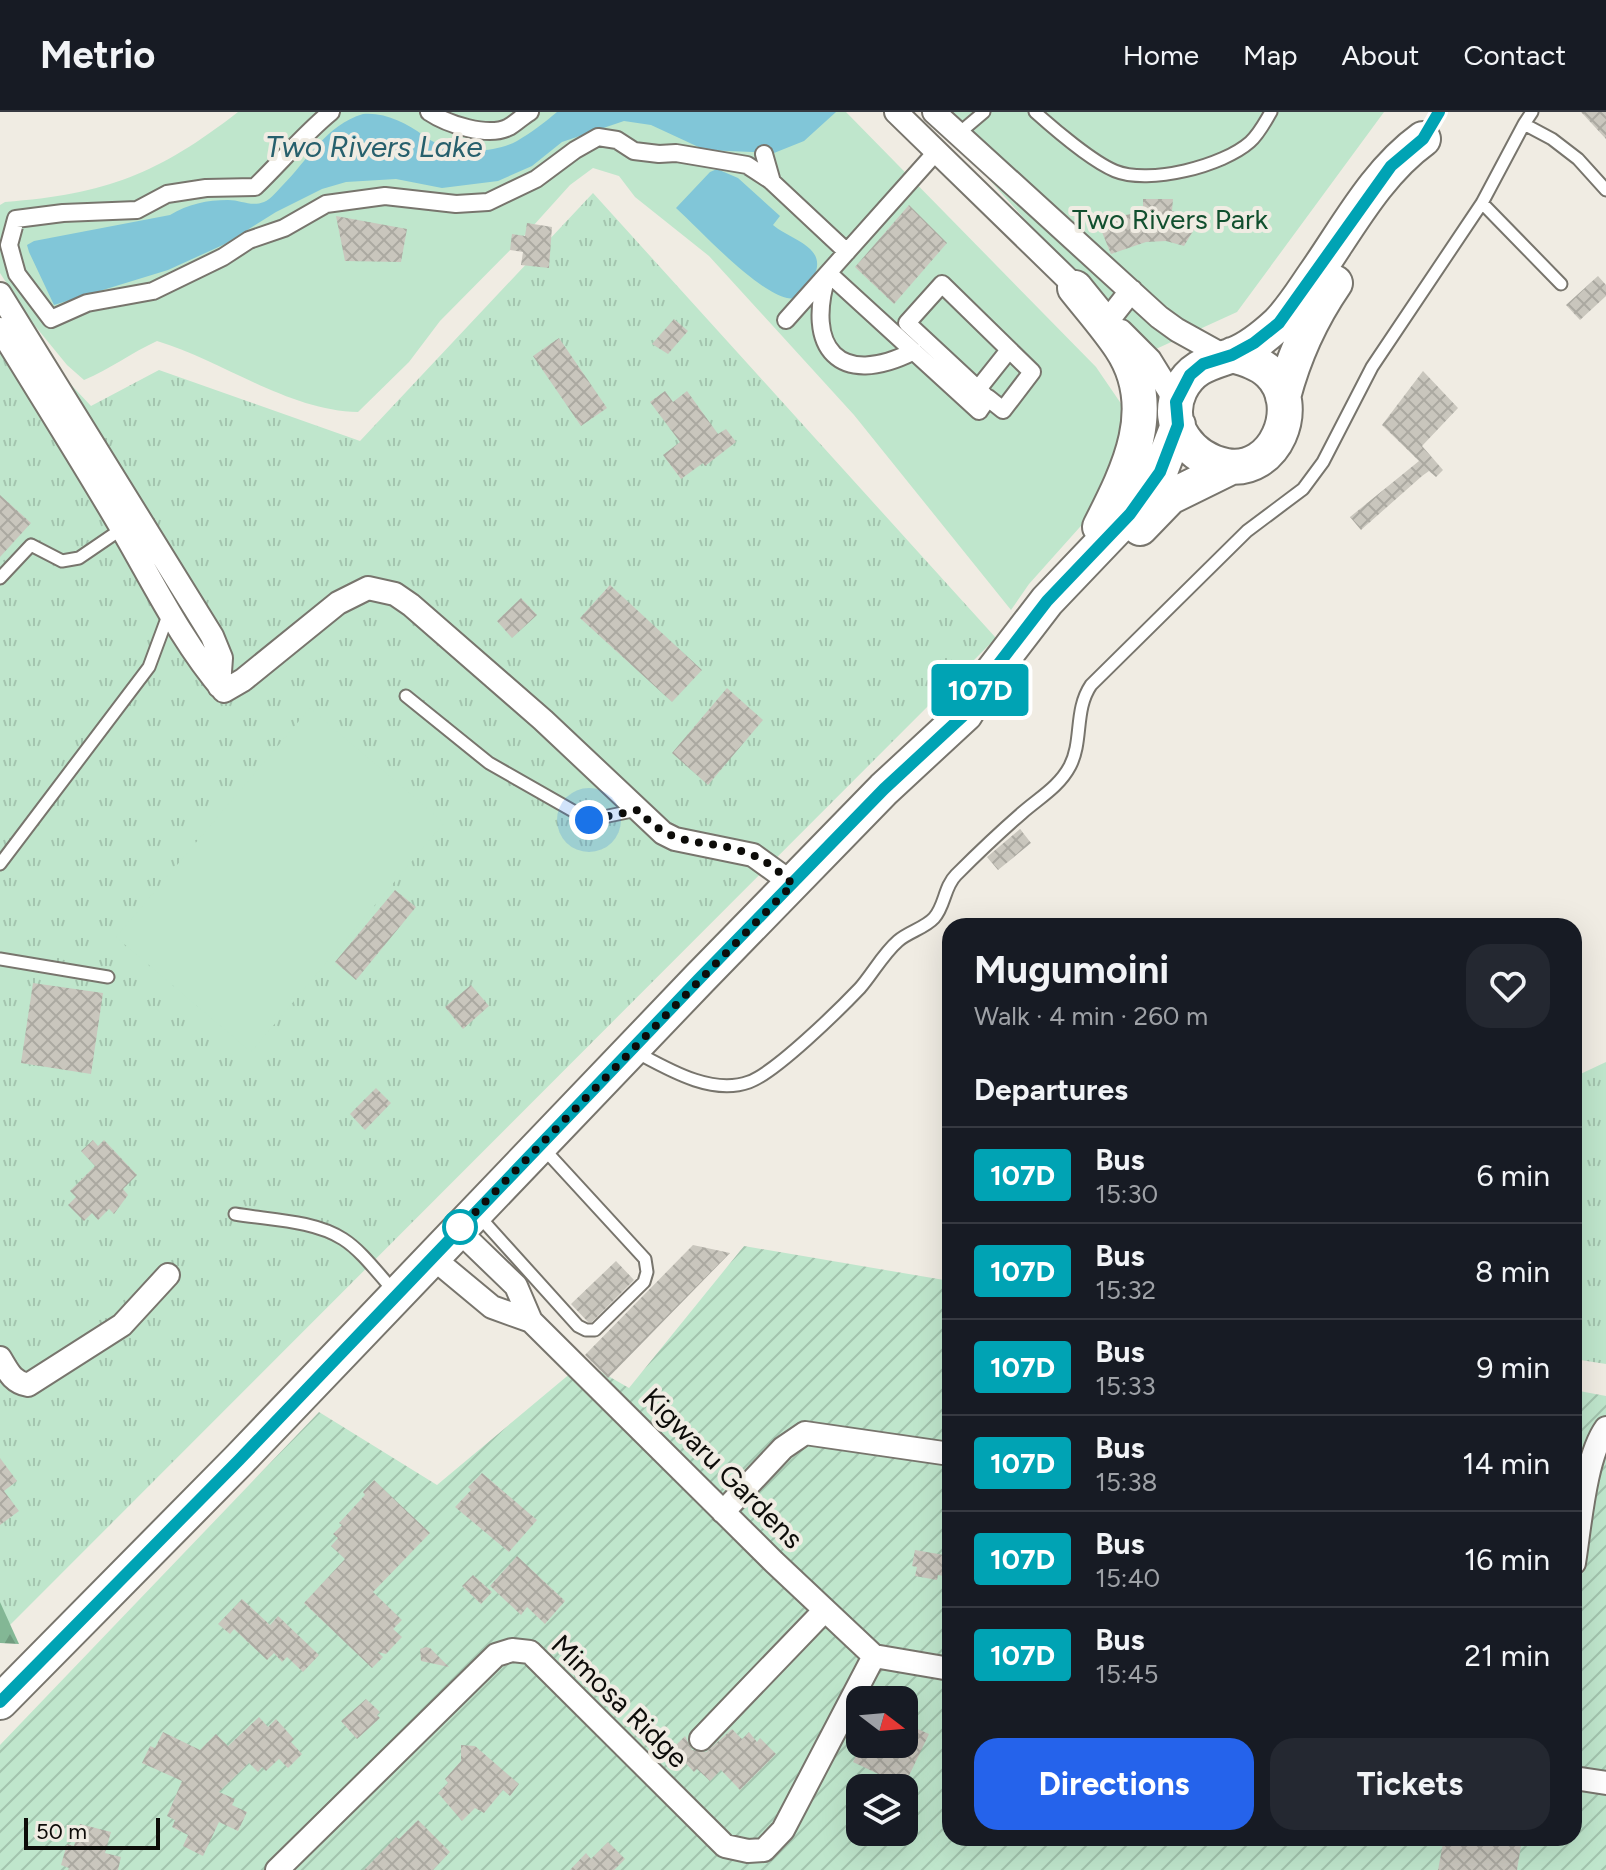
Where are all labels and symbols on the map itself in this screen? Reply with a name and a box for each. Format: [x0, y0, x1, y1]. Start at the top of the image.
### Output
water label: Two Rivers Lake [265, 128, 483, 165]
park label: Two Rivers Park [1072, 202, 1268, 236]
line badge: 107D [924, 664, 1036, 716]
your location [569, 800, 609, 840]
unlabelled marker [443, 1210, 477, 1244]
street label: Kigwaru Gardens [636, 1381, 810, 1555]
street label: Mimosa Ridge [545, 1627, 695, 1775]
north arrow [846, 1686, 918, 1758]
scale bar [24, 1814, 160, 1850]

